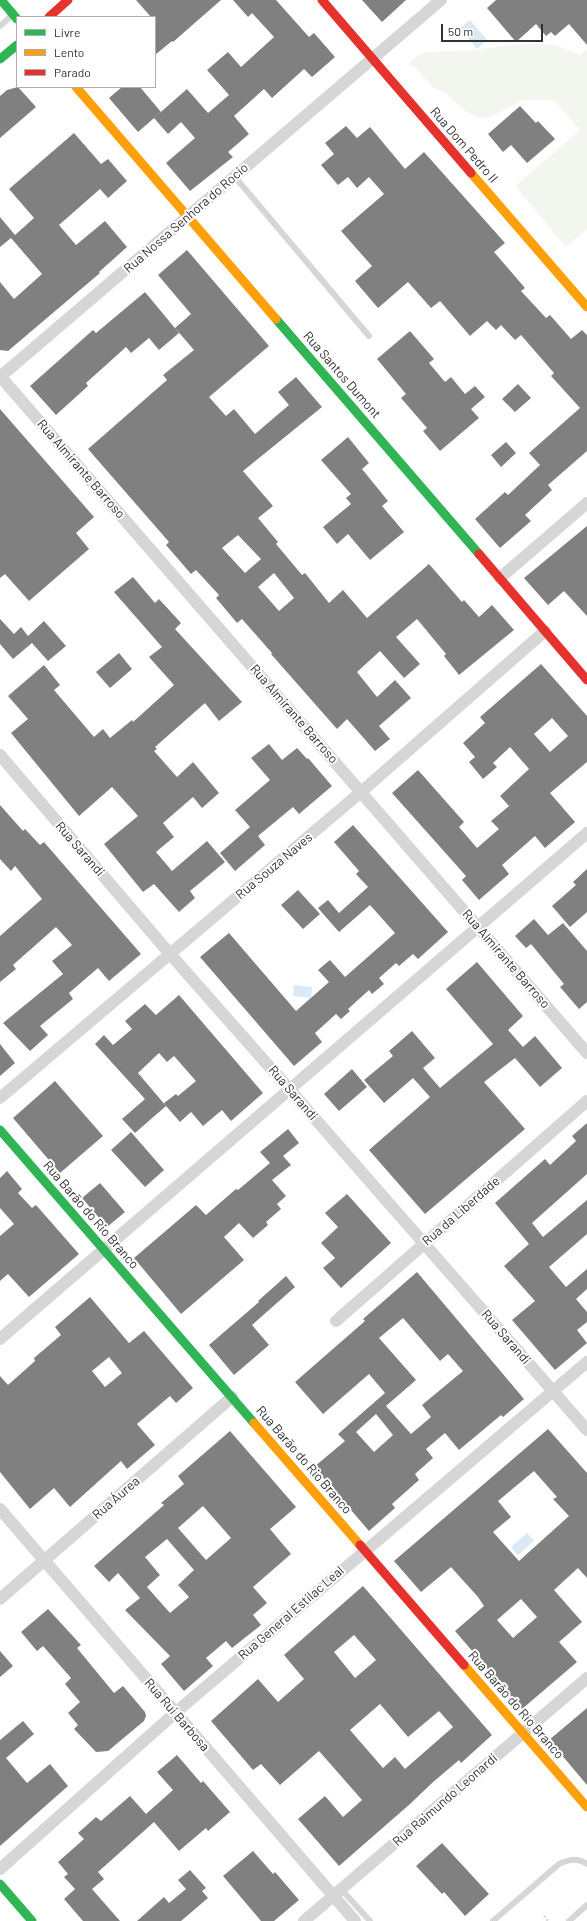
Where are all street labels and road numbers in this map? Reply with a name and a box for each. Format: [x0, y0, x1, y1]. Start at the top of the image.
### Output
street label: Rua Dom Pedro II [427, 104, 501, 186]
street label: Rua Nossa Senhora do Rocio [121, 160, 251, 276]
street label: Rua Santos Dumont [300, 328, 384, 422]
street label: Rua Almirante Barroso [34, 416, 128, 522]
street label: Rua Almirante Barroso [247, 661, 341, 767]
street label: Rua Sarandi [52, 819, 108, 879]
street label: Rua Souza Naves [233, 829, 315, 903]
street label: Rua Almirante Barroso [459, 906, 553, 1012]
street label: Rua Sarandi [265, 1063, 321, 1123]
street label: Rua Barão do Rio Branco [40, 1158, 142, 1272]
street label: Rua da Liberdade [419, 1173, 503, 1249]
street label: Rua Sarandi [478, 1307, 534, 1367]
street label: Rua Barão do Rio Branco [253, 1403, 355, 1517]
street label: Rua Áurea [89, 1473, 143, 1523]
street label: Rua General Estilac Leal [235, 1563, 347, 1663]
street label: Rua Barão do Rio Branco [465, 1648, 567, 1762]
street label: Rua Rui Barbosa [141, 1675, 213, 1755]
street label: Rua Raimundo Leonardi [389, 1750, 501, 1850]

